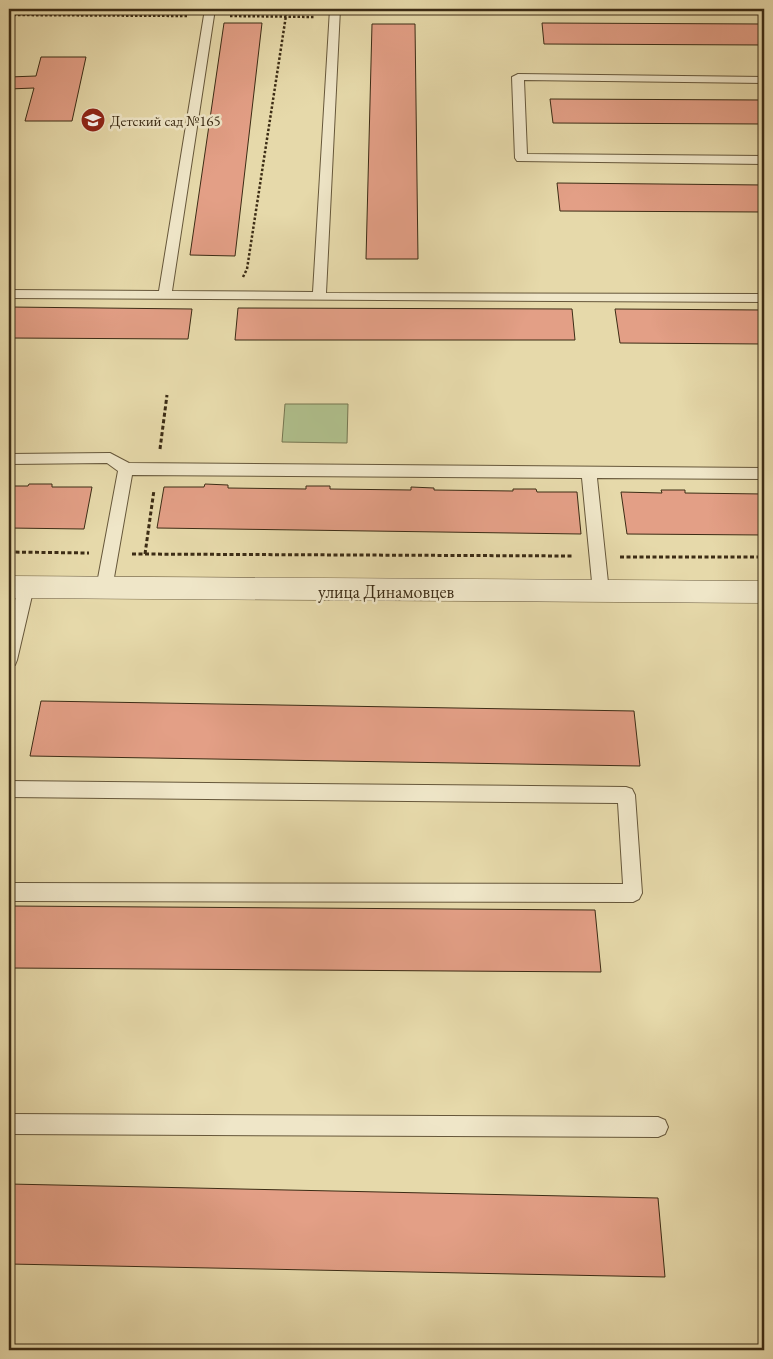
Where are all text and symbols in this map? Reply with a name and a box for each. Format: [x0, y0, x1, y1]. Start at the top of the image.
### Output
school or university icon: Детский сад №165 [80, 107, 106, 133]
place label: Детский сад №165 [110, 111, 221, 130]
street label: улица Динамовцев [318, 580, 454, 603]

